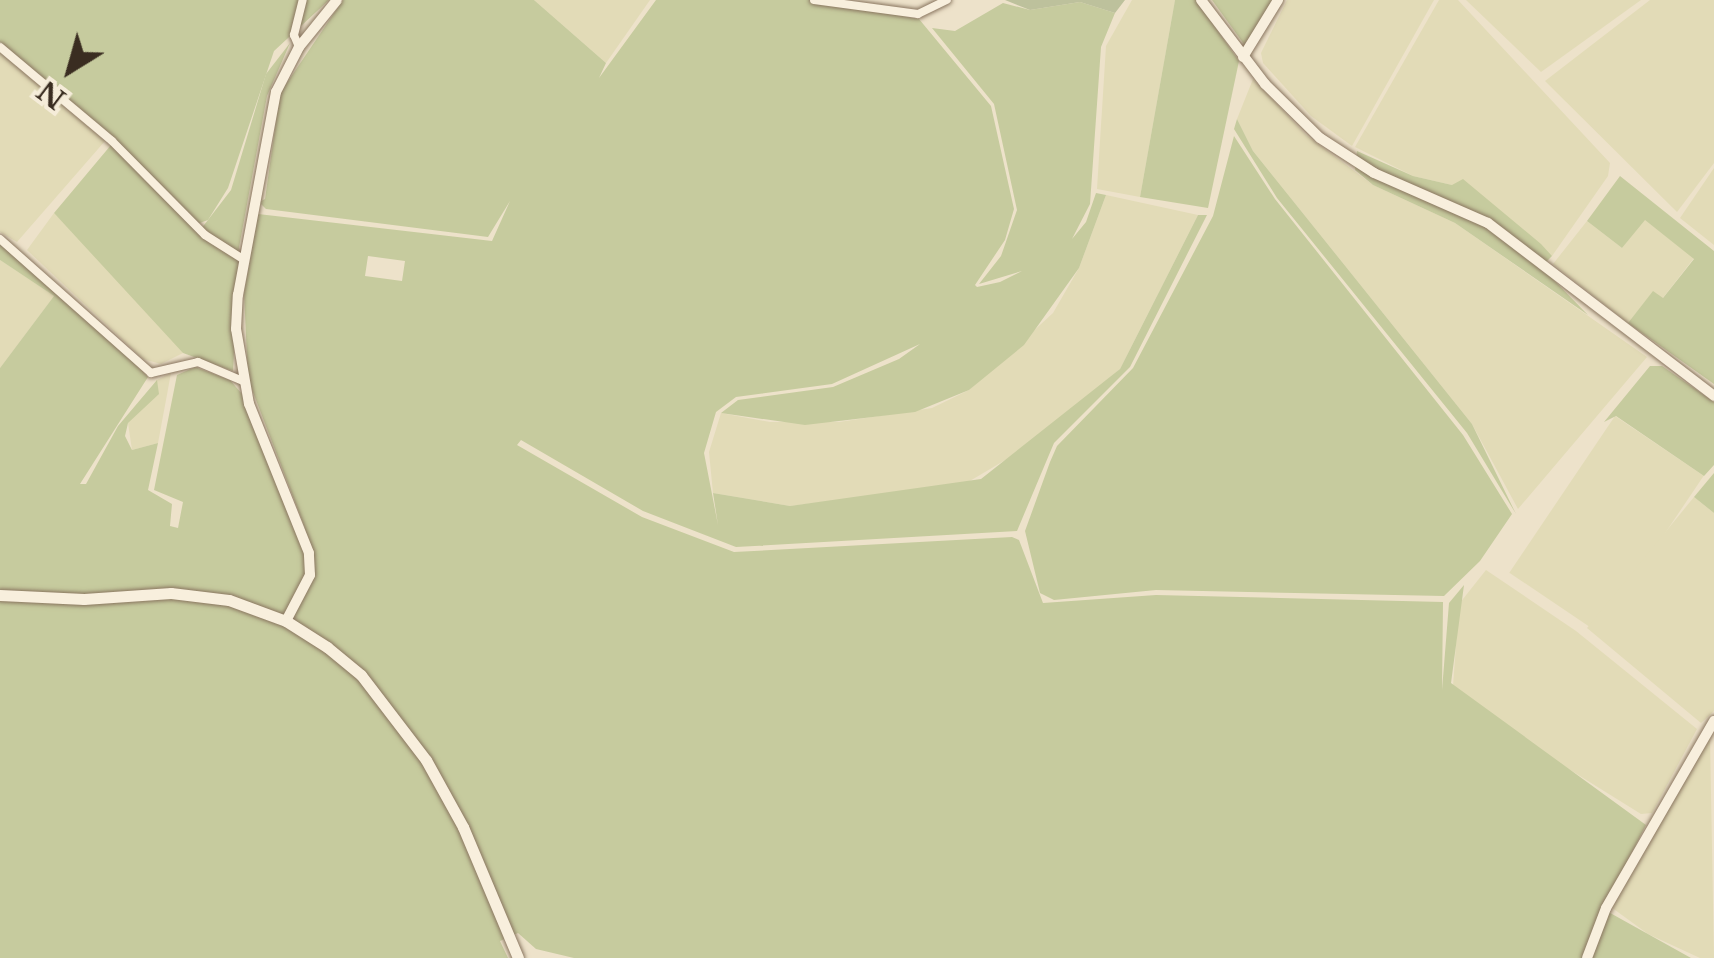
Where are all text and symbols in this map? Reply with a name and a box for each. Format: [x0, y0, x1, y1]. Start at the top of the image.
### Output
north arrow [20, 20, 120, 120]
text: N [31, 72, 73, 116]

